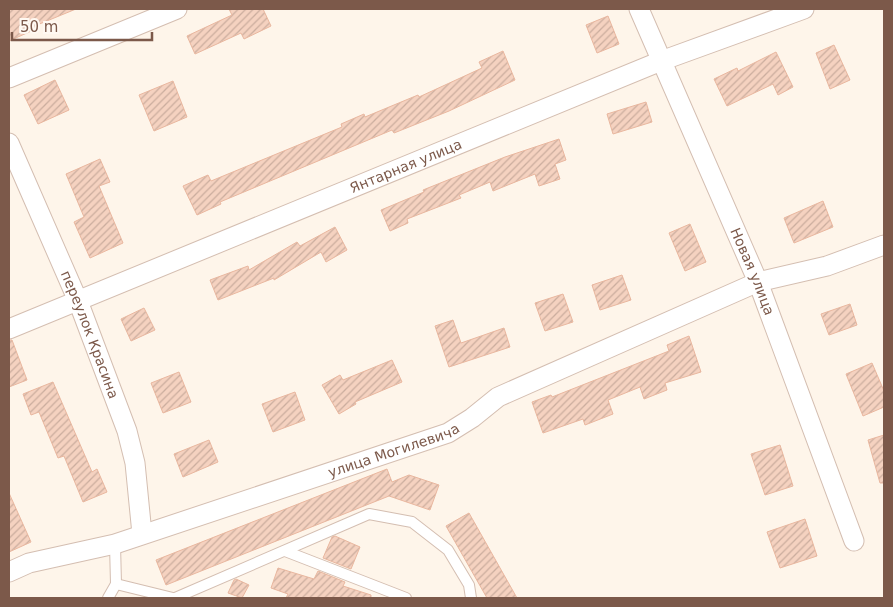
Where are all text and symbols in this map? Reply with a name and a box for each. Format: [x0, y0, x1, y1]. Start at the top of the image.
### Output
scale bar [12, 10, 152, 42]
text: 50 m [20, 18, 58, 36]
street label: Янтарная улица [347, 136, 464, 196]
street label: Новая улица [727, 225, 778, 317]
street label: переулок Красина [58, 268, 122, 401]
street label: улица Могилевича [326, 420, 462, 480]

